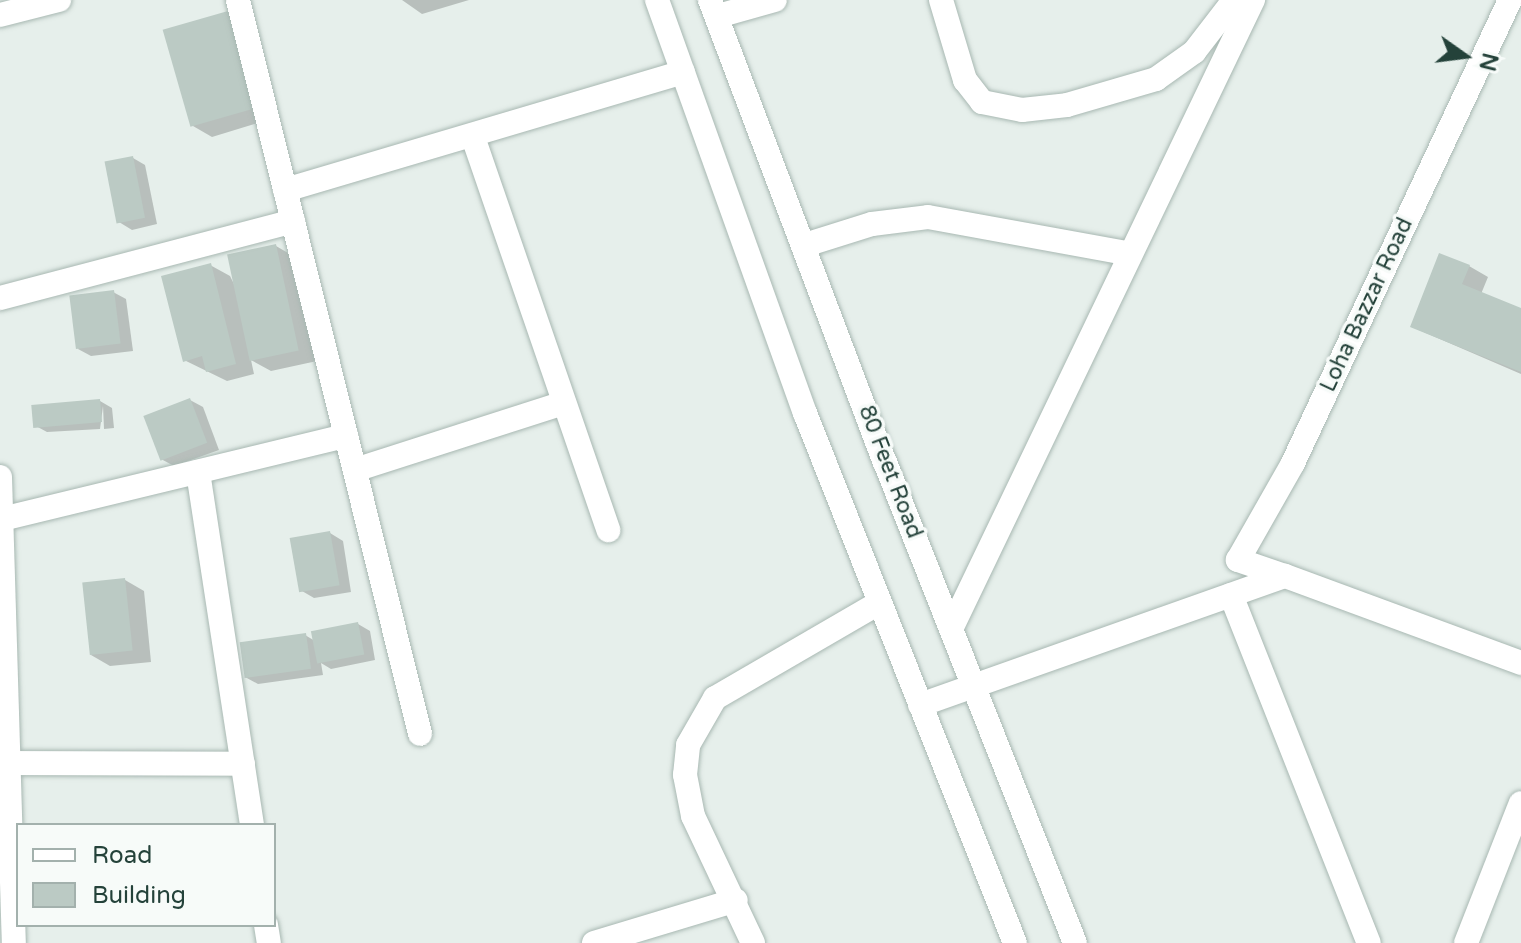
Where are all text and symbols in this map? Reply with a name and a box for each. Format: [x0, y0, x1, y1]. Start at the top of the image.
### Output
north arrow [1425, 16, 1505, 96]
text: N [1474, 50, 1503, 74]
street label: Loha Bazzar Road [1315, 214, 1419, 396]
street label: 80 Feet Road [853, 402, 927, 542]
legend [16, 823, 276, 927]
text: Road [92, 841, 152, 870]
text: Building [92, 881, 186, 910]

